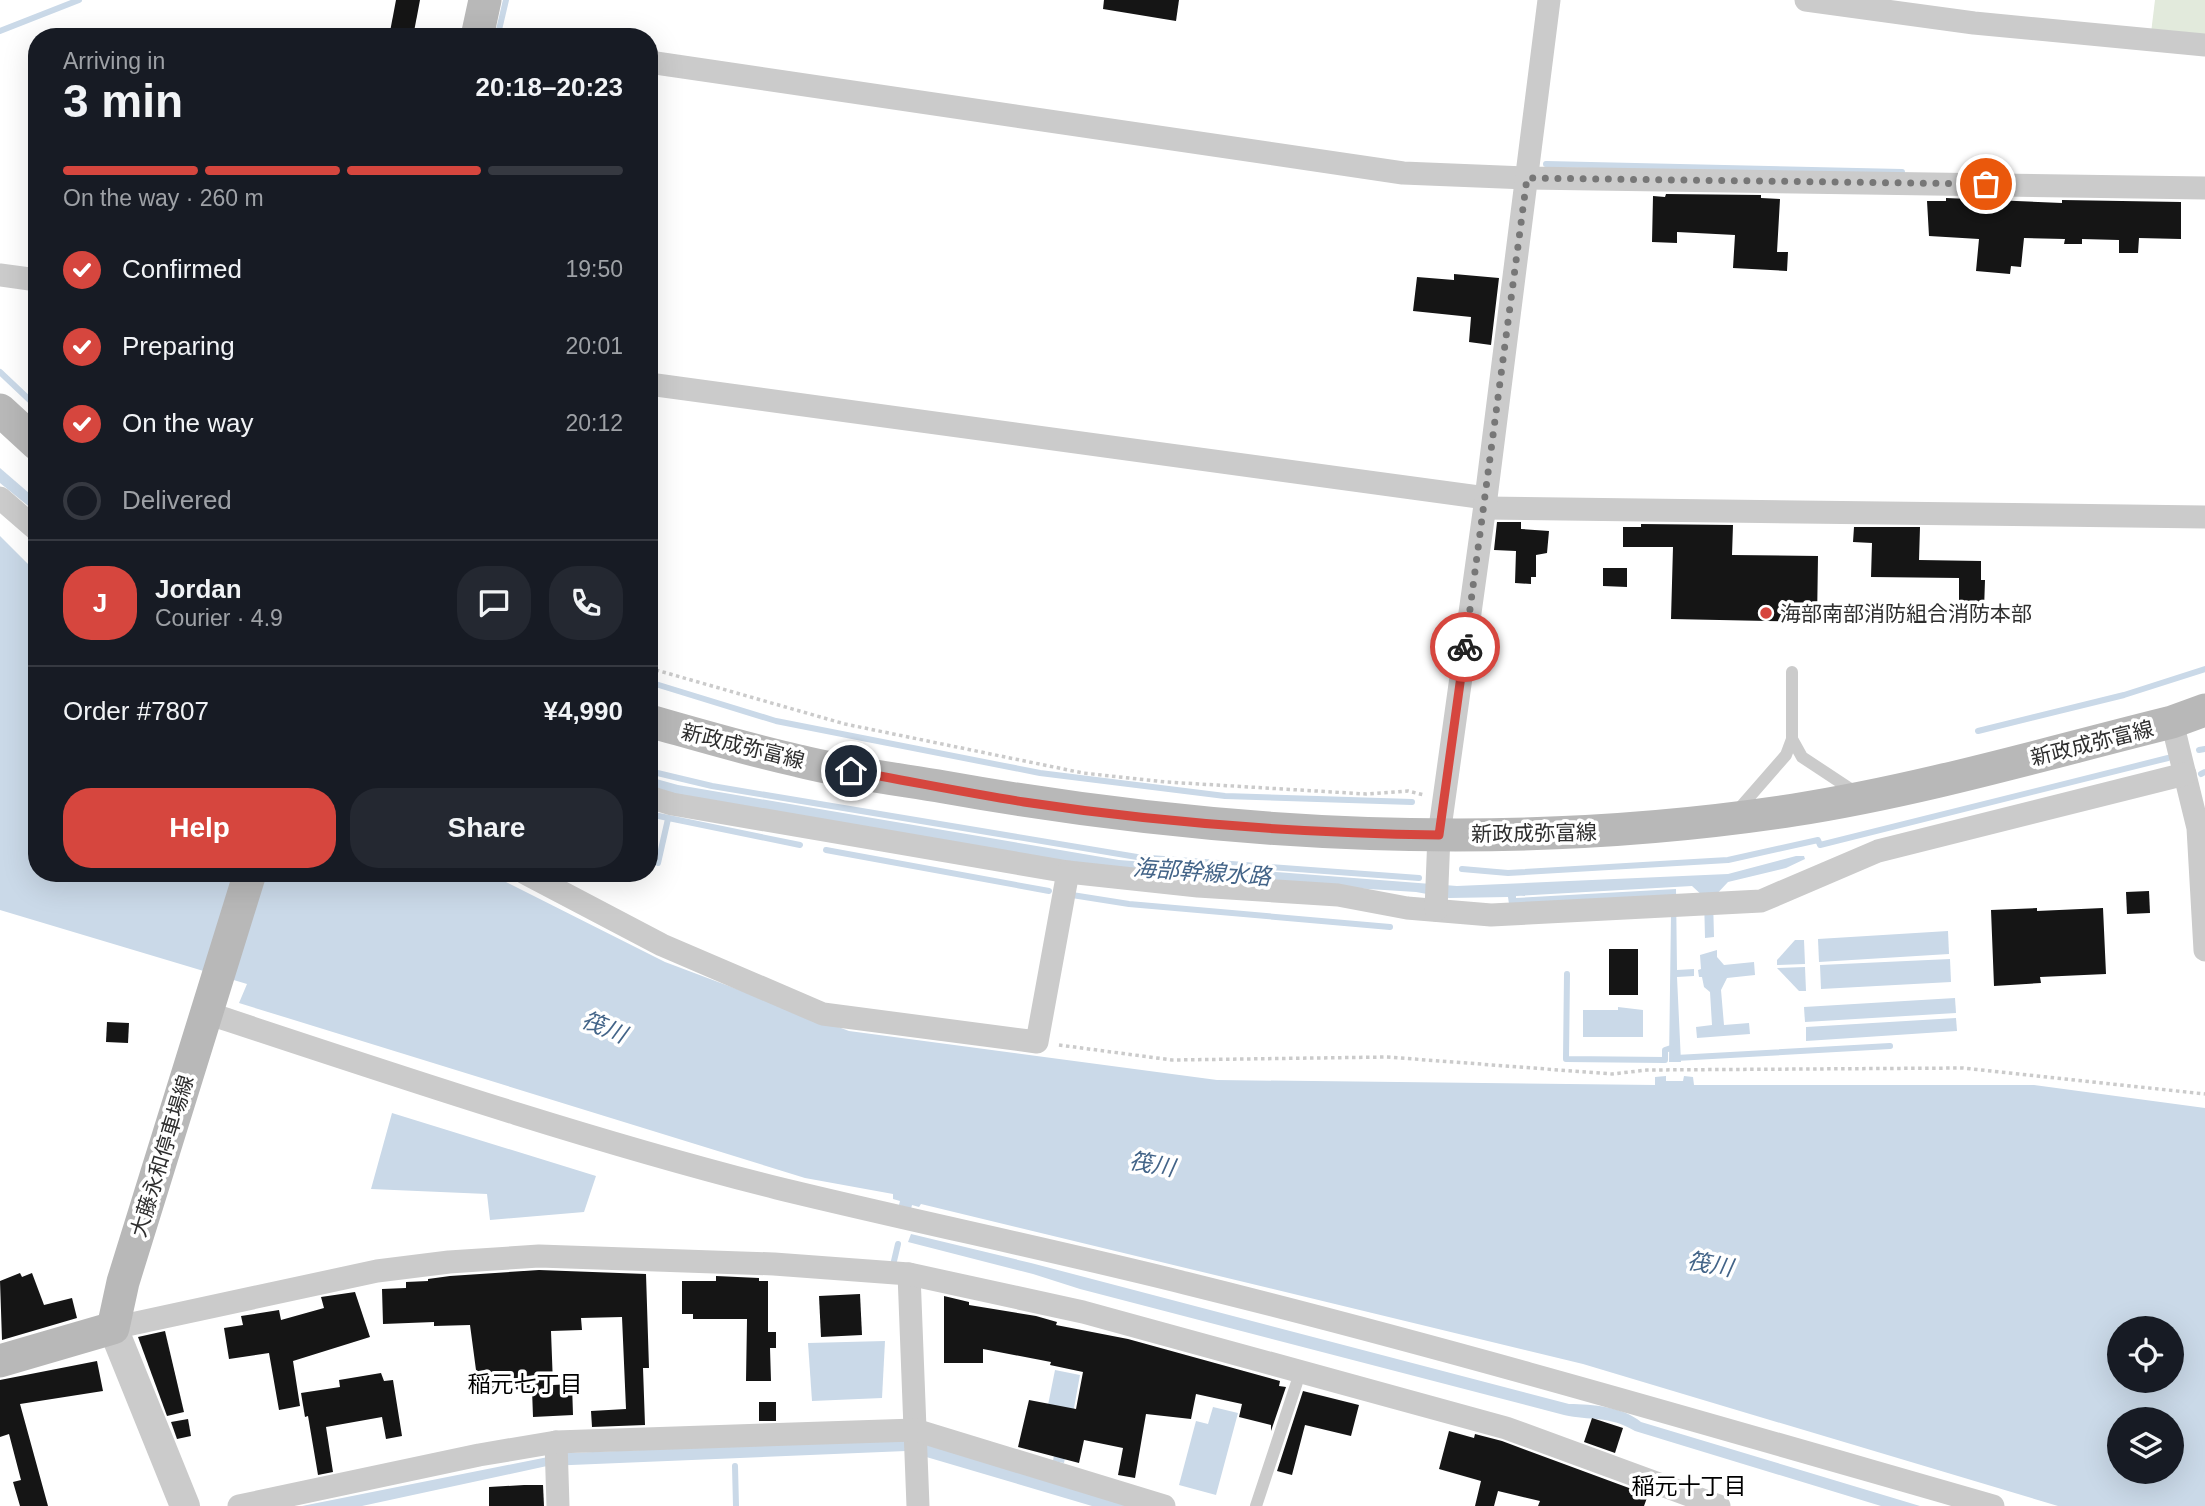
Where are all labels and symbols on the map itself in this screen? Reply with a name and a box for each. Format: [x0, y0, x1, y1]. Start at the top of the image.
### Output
pin [1956, 154, 2016, 214]
place label: 海部南部消防組合消防本部 [1780, 602, 2032, 625]
marker: 海部南部消防組合消防本部 [1758, 605, 1774, 621]
courier [1430, 612, 1500, 682]
street label: 新政成弥富線 [2028, 717, 2156, 769]
street label: 新政成弥富線 [679, 720, 807, 772]
pin [821, 741, 881, 801]
street label: 新政成弥富線 [1471, 820, 1597, 846]
water label: 海部幹線水路 [1132, 854, 1274, 890]
water label: 筏川 [578, 1006, 633, 1049]
street label: 大藤永和停車場線 [126, 1072, 198, 1240]
water label: 筏川 [1127, 1147, 1180, 1181]
water label: 筏川 [1685, 1247, 1738, 1281]
district label: 稲元七丁目 [468, 1371, 583, 1397]
district label: 稲元十丁目 [1632, 1473, 1747, 1499]

